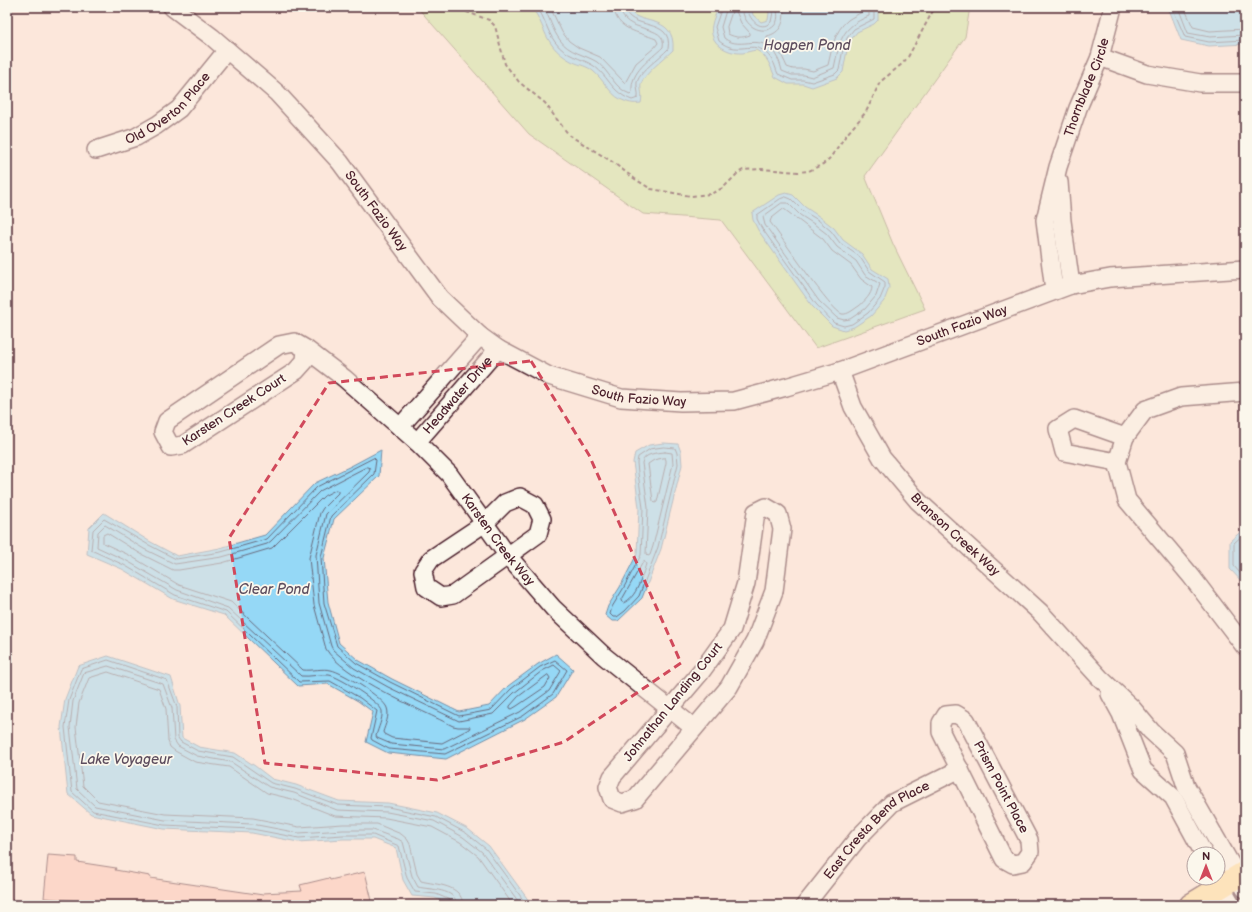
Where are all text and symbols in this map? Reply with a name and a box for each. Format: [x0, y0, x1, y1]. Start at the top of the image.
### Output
street label: Thornblade Circle [1061, 36, 1113, 139]
water label: Hogpen Pond [764, 37, 851, 54]
street label: Old Overton Place [123, 69, 214, 148]
street label: South Fazio Way [341, 168, 411, 254]
street label: South Fazio Way [914, 301, 1010, 350]
street label: Headwater Drive [420, 353, 496, 437]
street label: Karsten Creek Court [179, 370, 289, 450]
street label: South Fazio Way [590, 381, 687, 410]
street label: Karsten Creek Way [458, 490, 538, 589]
street label: Branson Creek Way [907, 490, 1003, 580]
water label: Clear Pond [239, 581, 310, 598]
street label: Johnathan Landing Court [620, 639, 726, 765]
street label: Prism Point Place [970, 738, 1032, 836]
water label: Lake Voyageur [80, 751, 173, 768]
street label: East Cresta Bend Place [820, 777, 932, 883]
north arrow [1186, 846, 1226, 886]
text: N [1202, 850, 1210, 863]

